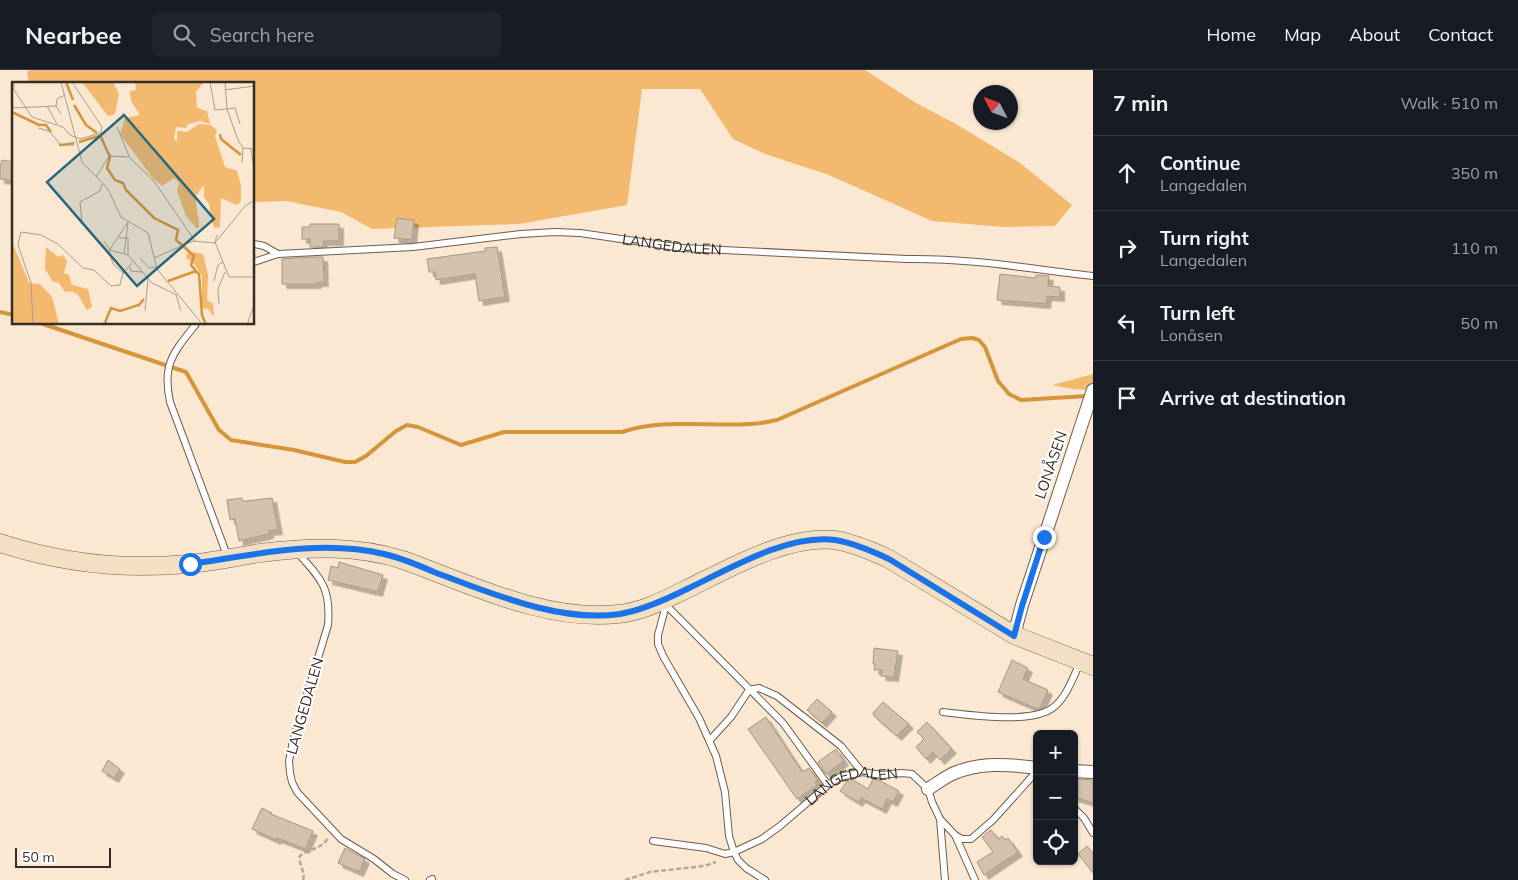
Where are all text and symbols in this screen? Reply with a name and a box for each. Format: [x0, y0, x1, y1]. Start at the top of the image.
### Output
search box [152, 12, 502, 57]
text: Nearbee [25, 20, 122, 50]
icon: search [170, 21, 198, 49]
text: Search here [210, 23, 314, 47]
text: Home [1206, 23, 1256, 46]
text: Map [1284, 23, 1321, 46]
text: About [1349, 23, 1400, 46]
text: Contact [1428, 23, 1493, 46]
inset map [12, 82, 255, 325]
north arrow [973, 85, 1018, 130]
text: 7 min [1113, 90, 1168, 116]
text: Walk · 510 m [1400, 93, 1498, 113]
text: Continue [1160, 151, 1240, 175]
icon: ahead [1113, 159, 1141, 187]
text: 350 m [1451, 163, 1498, 183]
text: Langedalen [1160, 175, 1247, 195]
text: Turn right [1160, 226, 1249, 250]
street label: LANGEDALEN [621, 229, 722, 259]
icon: right [1113, 234, 1141, 262]
text: 110 m [1451, 238, 1498, 258]
text: Langedalen [1160, 250, 1247, 270]
text: Turn left [1160, 301, 1235, 325]
icon: left [1113, 309, 1141, 337]
text: 50 m [1461, 313, 1498, 333]
text: Lonåsen [1160, 325, 1223, 345]
icon: arrive [1113, 384, 1141, 412]
text: Arrive at destination [1160, 386, 1346, 410]
street label: LONÅSEN [1029, 428, 1071, 501]
route end [1033, 526, 1056, 549]
route start [179, 553, 202, 576]
street label: LANGEDALEN [282, 655, 327, 757]
map controls [1033, 730, 1078, 865]
button: + [1033, 730, 1078, 775]
street label: LANGEDALEN [801, 762, 899, 809]
button: − [1033, 775, 1078, 820]
button: locate [1033, 820, 1078, 865]
scale bar [15, 845, 111, 868]
text: 50 m [22, 848, 55, 866]

